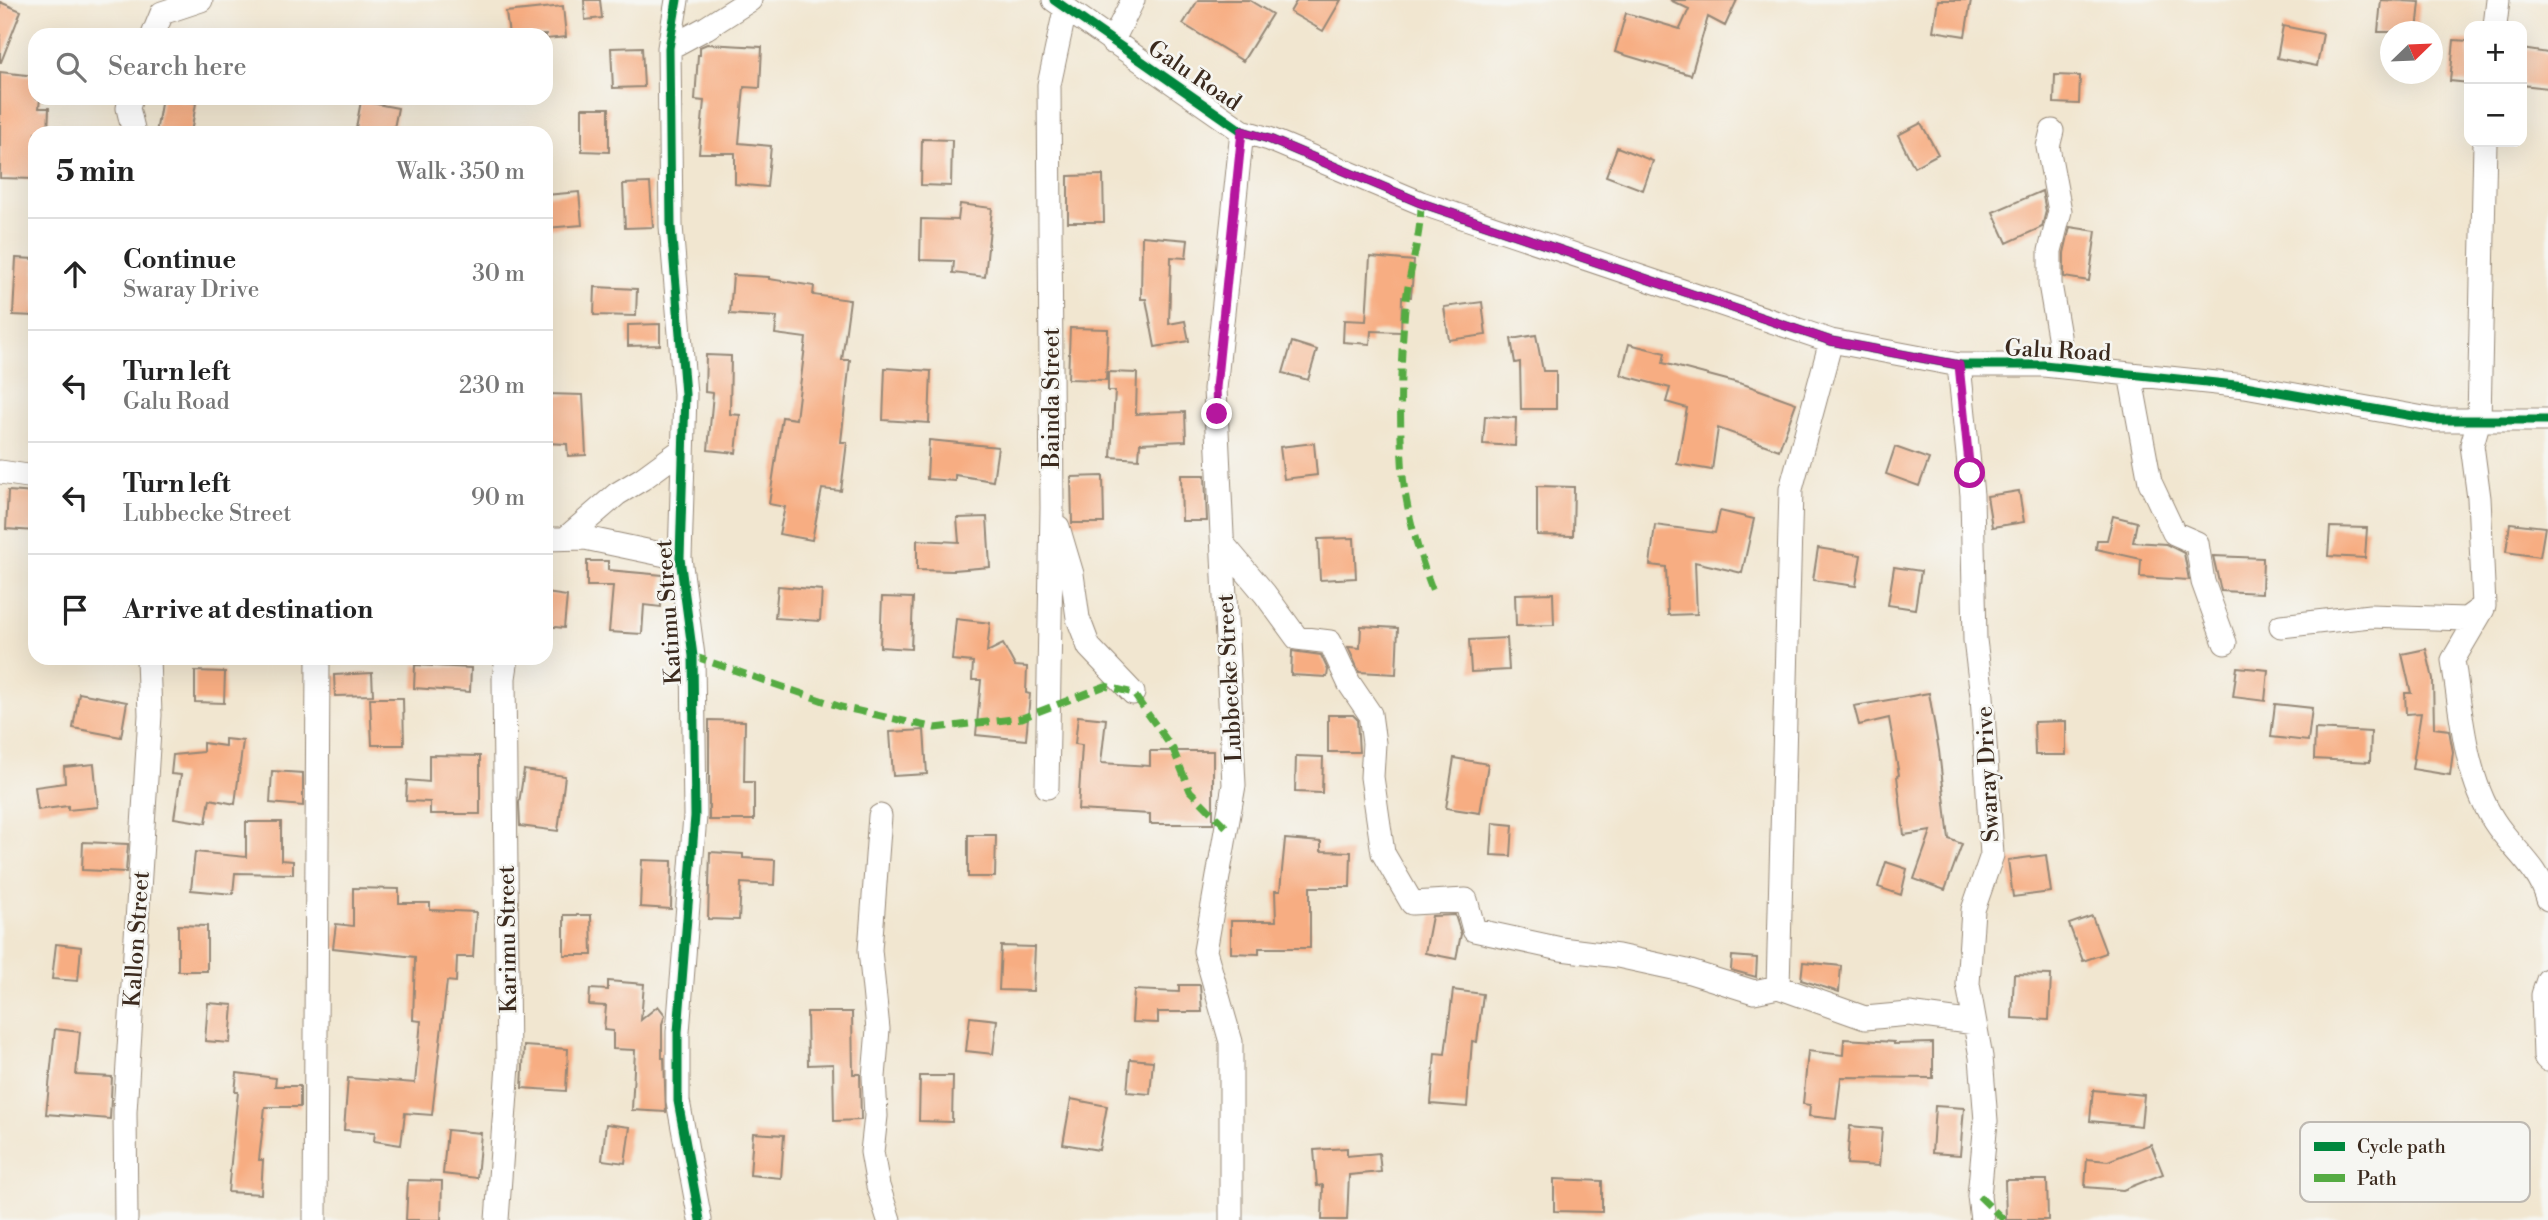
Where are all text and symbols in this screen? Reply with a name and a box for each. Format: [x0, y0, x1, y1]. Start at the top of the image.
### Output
north arrow [2380, 21, 2443, 84]
map controls [2464, 21, 2527, 147]
button: + [2464, 21, 2527, 84]
search box [28, 28, 553, 105]
street label: Galu Road [1142, 34, 1246, 117]
icon: search [52, 48, 90, 86]
text: Search here [108, 51, 247, 83]
button: − [2464, 84, 2527, 147]
text: 5 min [56, 153, 135, 191]
text: Walk · 350 m [396, 158, 525, 186]
text: Continue [123, 244, 236, 276]
icon: ahead [56, 255, 94, 293]
text: 30 m [472, 260, 525, 288]
text: Swaray Drive [123, 276, 259, 304]
street label: Bainda Street [1038, 327, 1066, 470]
street label: Galu Road [2004, 334, 2112, 368]
text: Turn left [123, 356, 231, 388]
icon: left [56, 367, 94, 405]
text: 230 m [459, 372, 525, 400]
text: Galu Road [123, 388, 230, 416]
route end [1201, 398, 1232, 429]
route start [1954, 457, 1985, 488]
text: Turn left [123, 468, 231, 500]
icon: left [56, 479, 94, 517]
text: 90 m [471, 484, 525, 512]
text: Lubbecke Street [123, 500, 291, 528]
street label: Katimu Street [650, 538, 688, 685]
icon: arrive [56, 591, 94, 629]
street label: Lubbecke Street [1212, 593, 1248, 763]
text: Arrive at destination [123, 594, 373, 626]
street label: Swaray Drive [1970, 705, 2006, 843]
street label: Karimu Street [493, 865, 523, 1013]
street label: Kallon Street [118, 870, 156, 1008]
legend [2300, 1122, 2530, 1202]
text: Cycle path [2357, 1135, 2446, 1159]
text: Path [2357, 1167, 2397, 1191]

